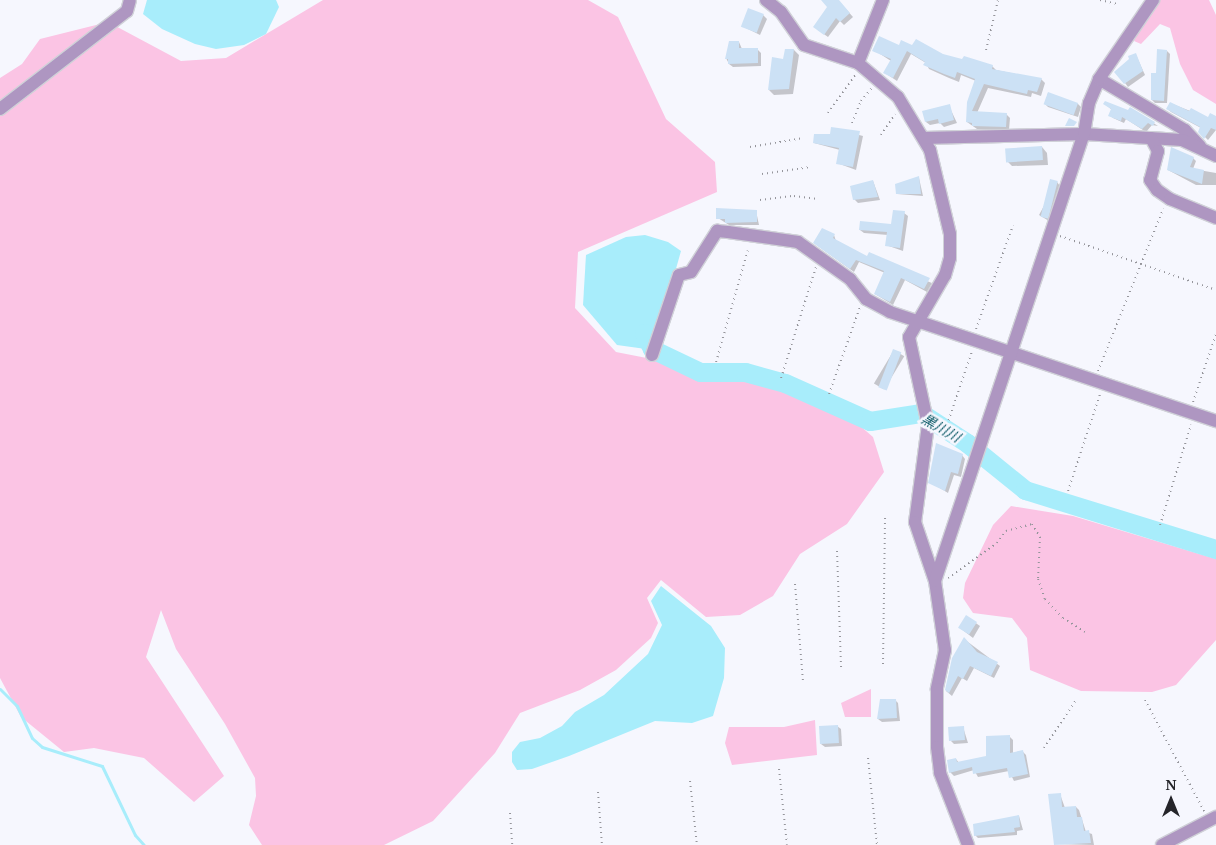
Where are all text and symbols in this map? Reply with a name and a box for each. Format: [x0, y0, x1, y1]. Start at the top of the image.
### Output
water label: 黒川川 [919, 410, 963, 446]
north arrow [1146, 775, 1196, 825]
text: N [1165, 775, 1177, 794]

